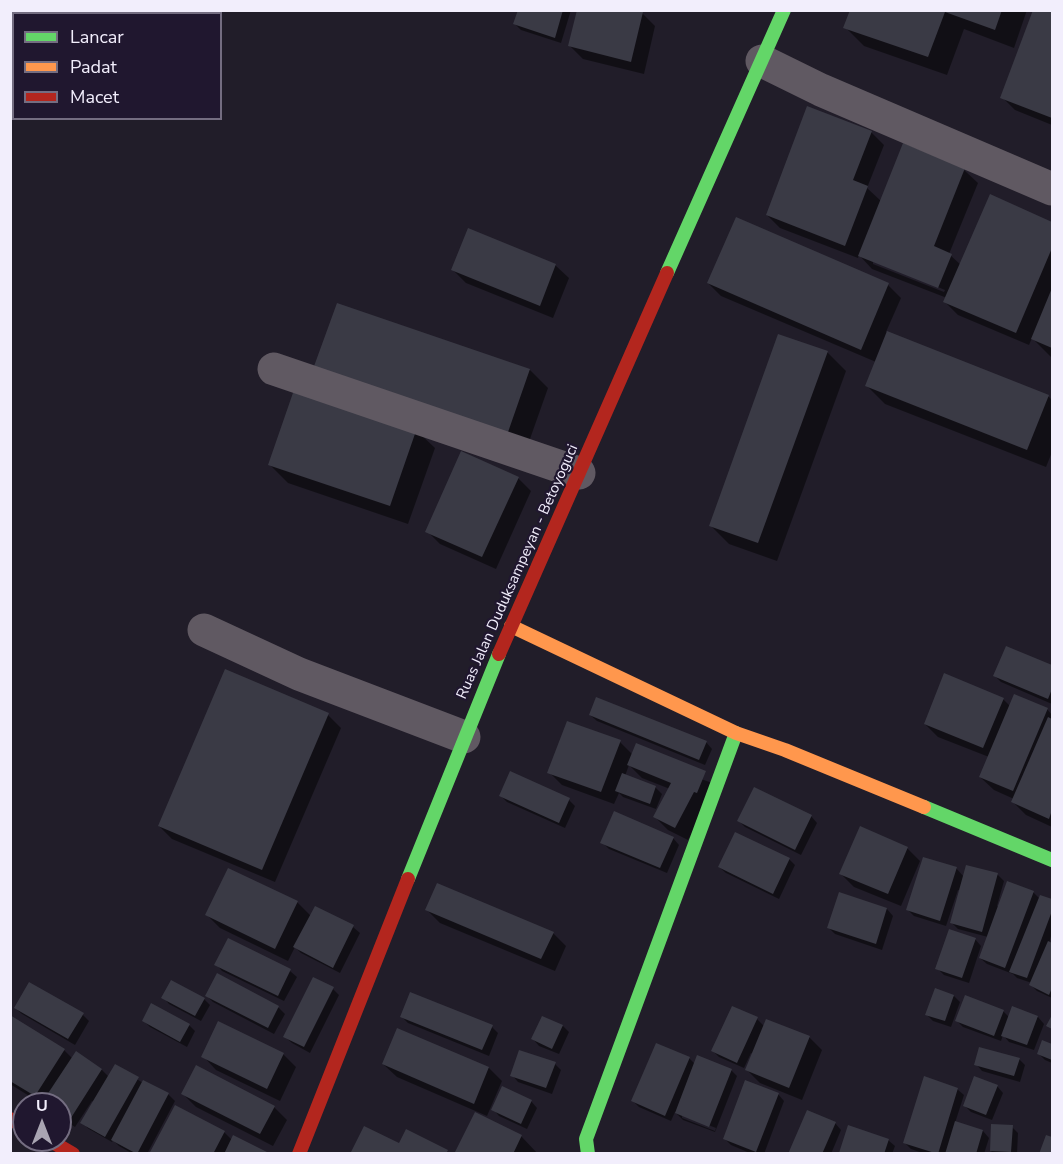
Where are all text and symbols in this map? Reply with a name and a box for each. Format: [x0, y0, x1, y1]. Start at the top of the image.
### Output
legend [12, 12, 222, 120]
text: Lancar [70, 25, 124, 49]
text: Padat [70, 55, 117, 79]
text: Macet [70, 85, 119, 109]
street label: Ruas Jalan Duduksampeyan - Betoyoguci [453, 442, 583, 702]
north arrow [12, 1092, 72, 1152]
text: U [36, 1095, 48, 1117]

